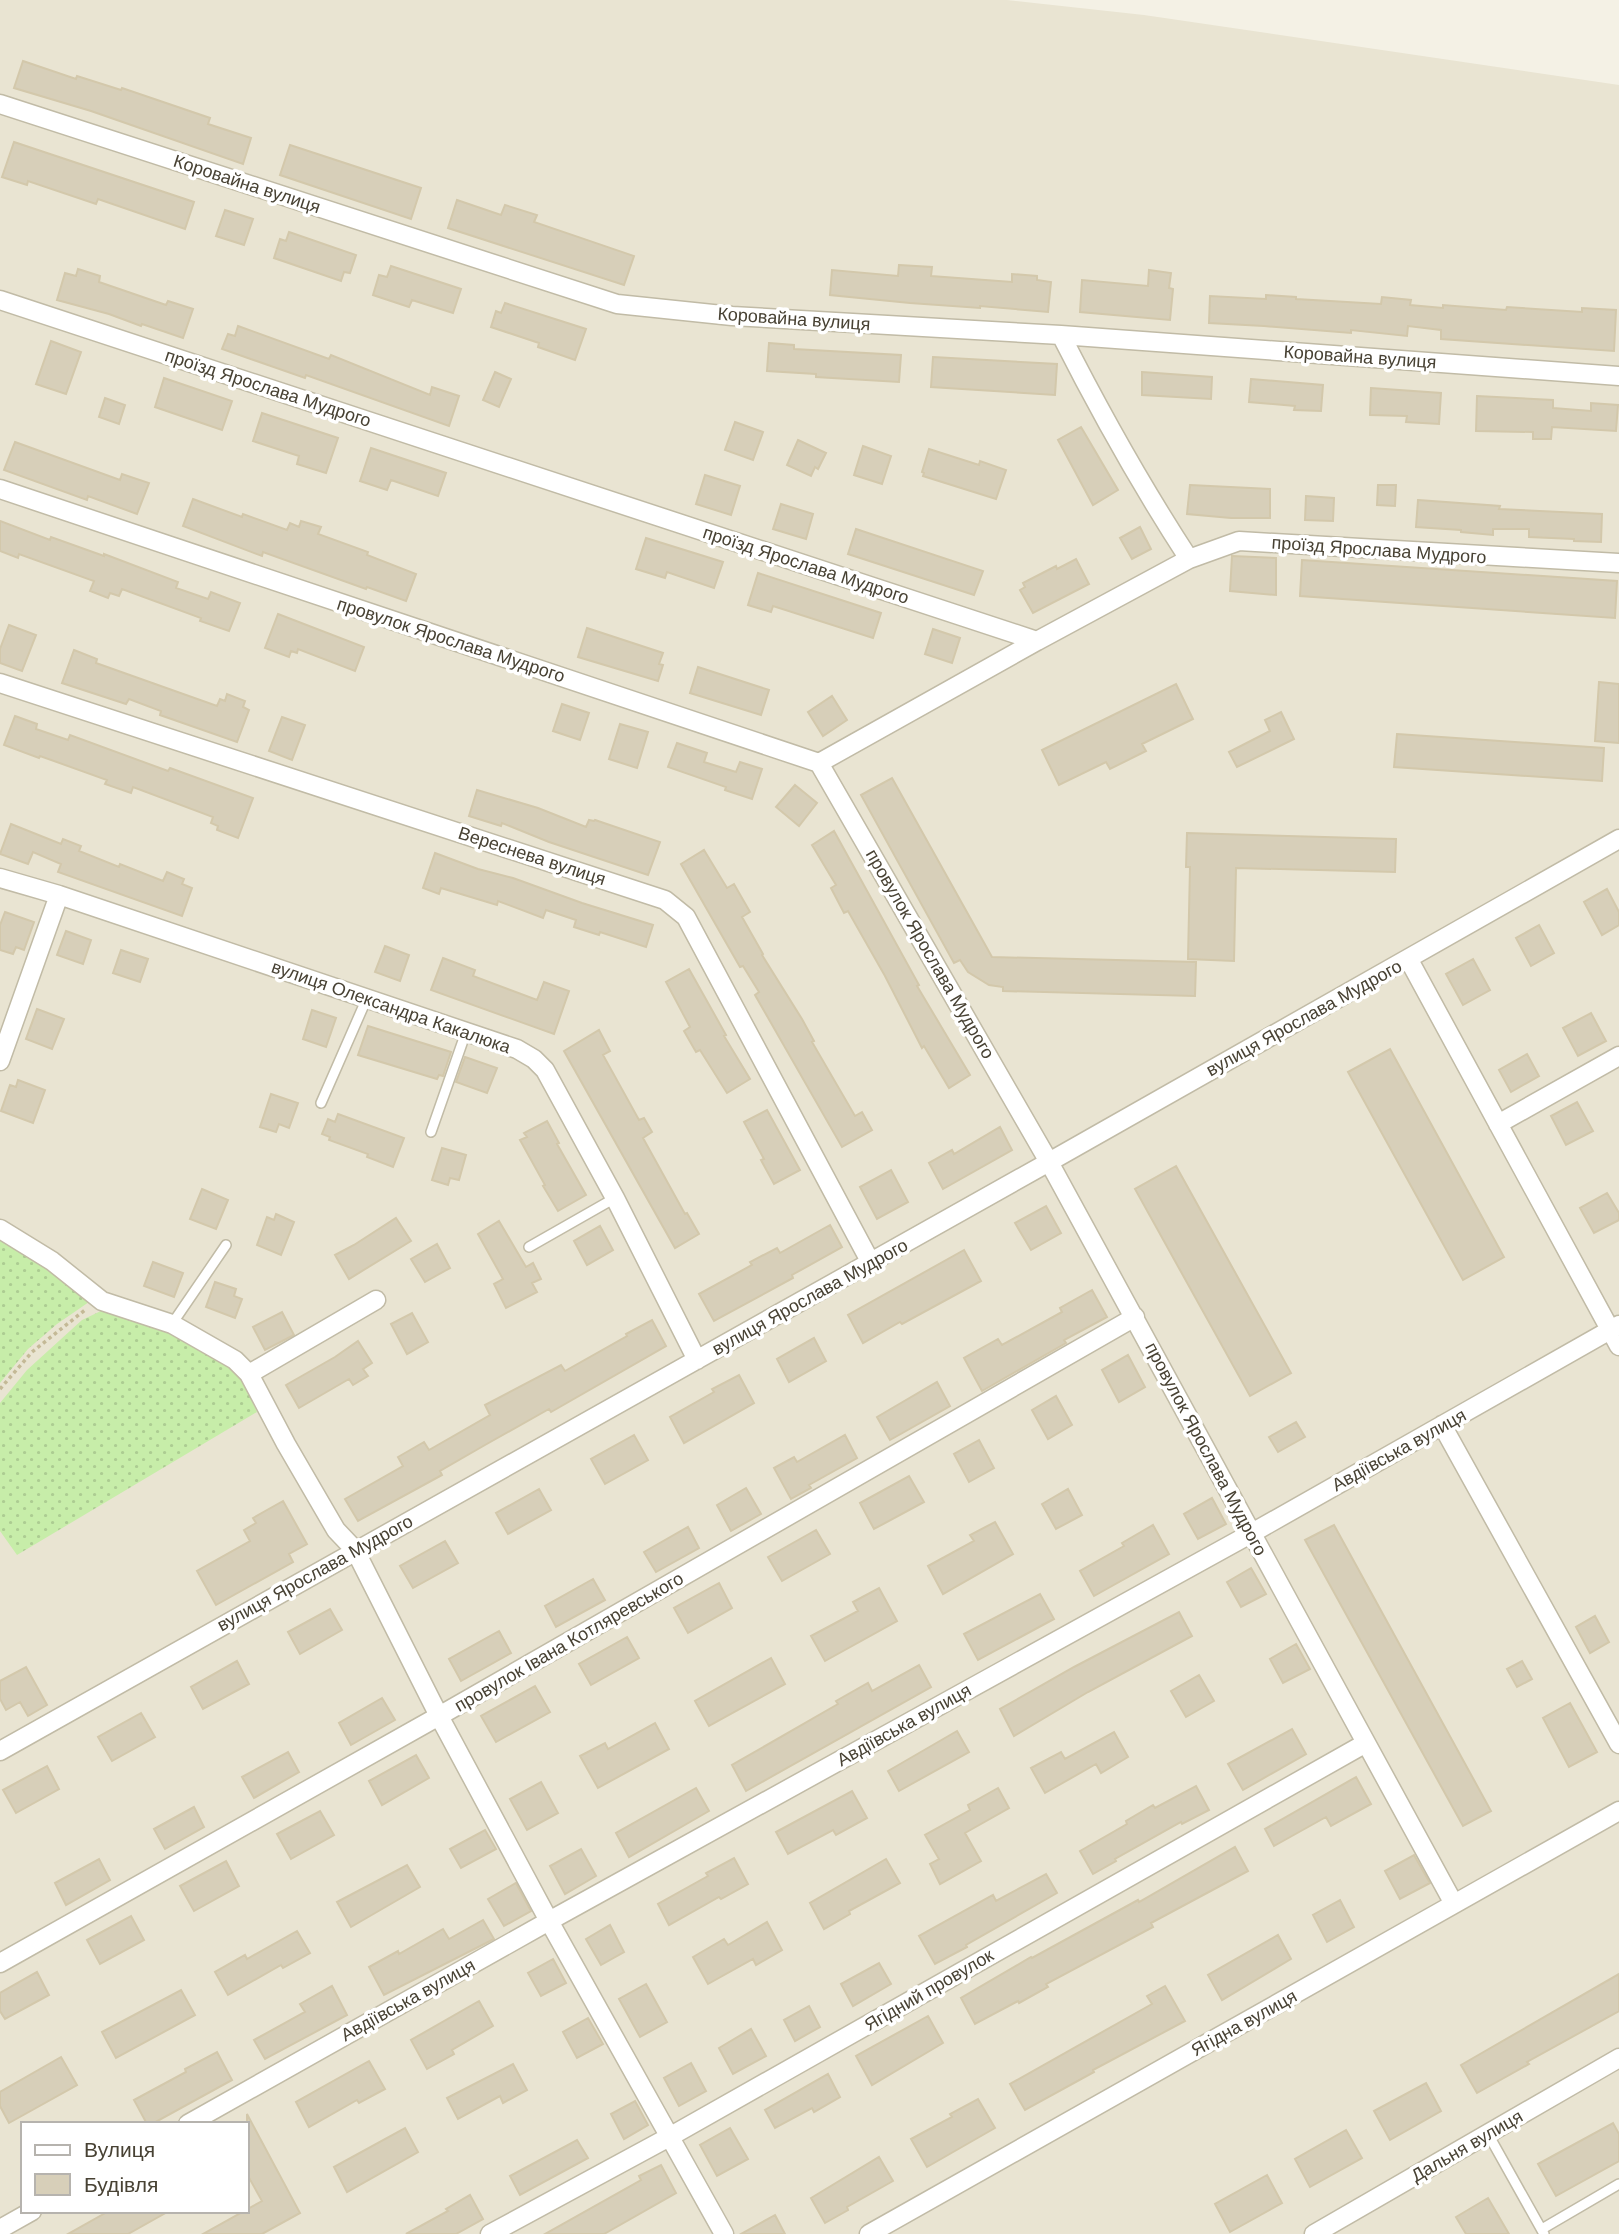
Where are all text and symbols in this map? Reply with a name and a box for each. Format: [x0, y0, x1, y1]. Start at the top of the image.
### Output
street label: Коровайна вулиця [171, 151, 323, 217]
street label: Коровайна вулиця [717, 304, 871, 334]
street label: Коровайна вулиця [1283, 342, 1437, 372]
street label: проїзд Ярослава Мудрого [163, 345, 373, 431]
street label: проїзд Ярослава Мудрого [701, 522, 911, 608]
street label: проїзд Ярослава Мудрого [1271, 533, 1487, 567]
street label: провулок Ярослава Мудрого [335, 594, 567, 686]
street label: Вереснева вулиця [456, 823, 608, 889]
street label: провулок Ярослава Мудрого [862, 846, 998, 1062]
street label: вулиця Ярослава Мудрого [1203, 956, 1405, 1080]
street label: вулиця Олександра Какалюка [269, 957, 514, 1058]
street label: вулиця Ярослава Мудрого [709, 1235, 911, 1359]
street label: провулок Ярослава Мудрого [1141, 1339, 1271, 1559]
street label: Авдіївська вулиця [1328, 1405, 1470, 1495]
street label: вулиця Ярослава Мудрого [214, 1511, 416, 1635]
street label: провулок Івана Котляревського [451, 1568, 687, 1716]
street label: Авдіївська вулиця [833, 1680, 975, 1770]
street label: Ягідний провулок [861, 1945, 997, 2035]
street label: Авдіївська вулиця [337, 1955, 479, 2045]
street label: Ягідна вулиця [1188, 1986, 1300, 2060]
street label: Дальня вулиця [1408, 2106, 1526, 2186]
legend [21, 2122, 248, 2213]
text: Вулиця [84, 2138, 155, 2161]
text: Будівля [84, 2173, 158, 2196]

